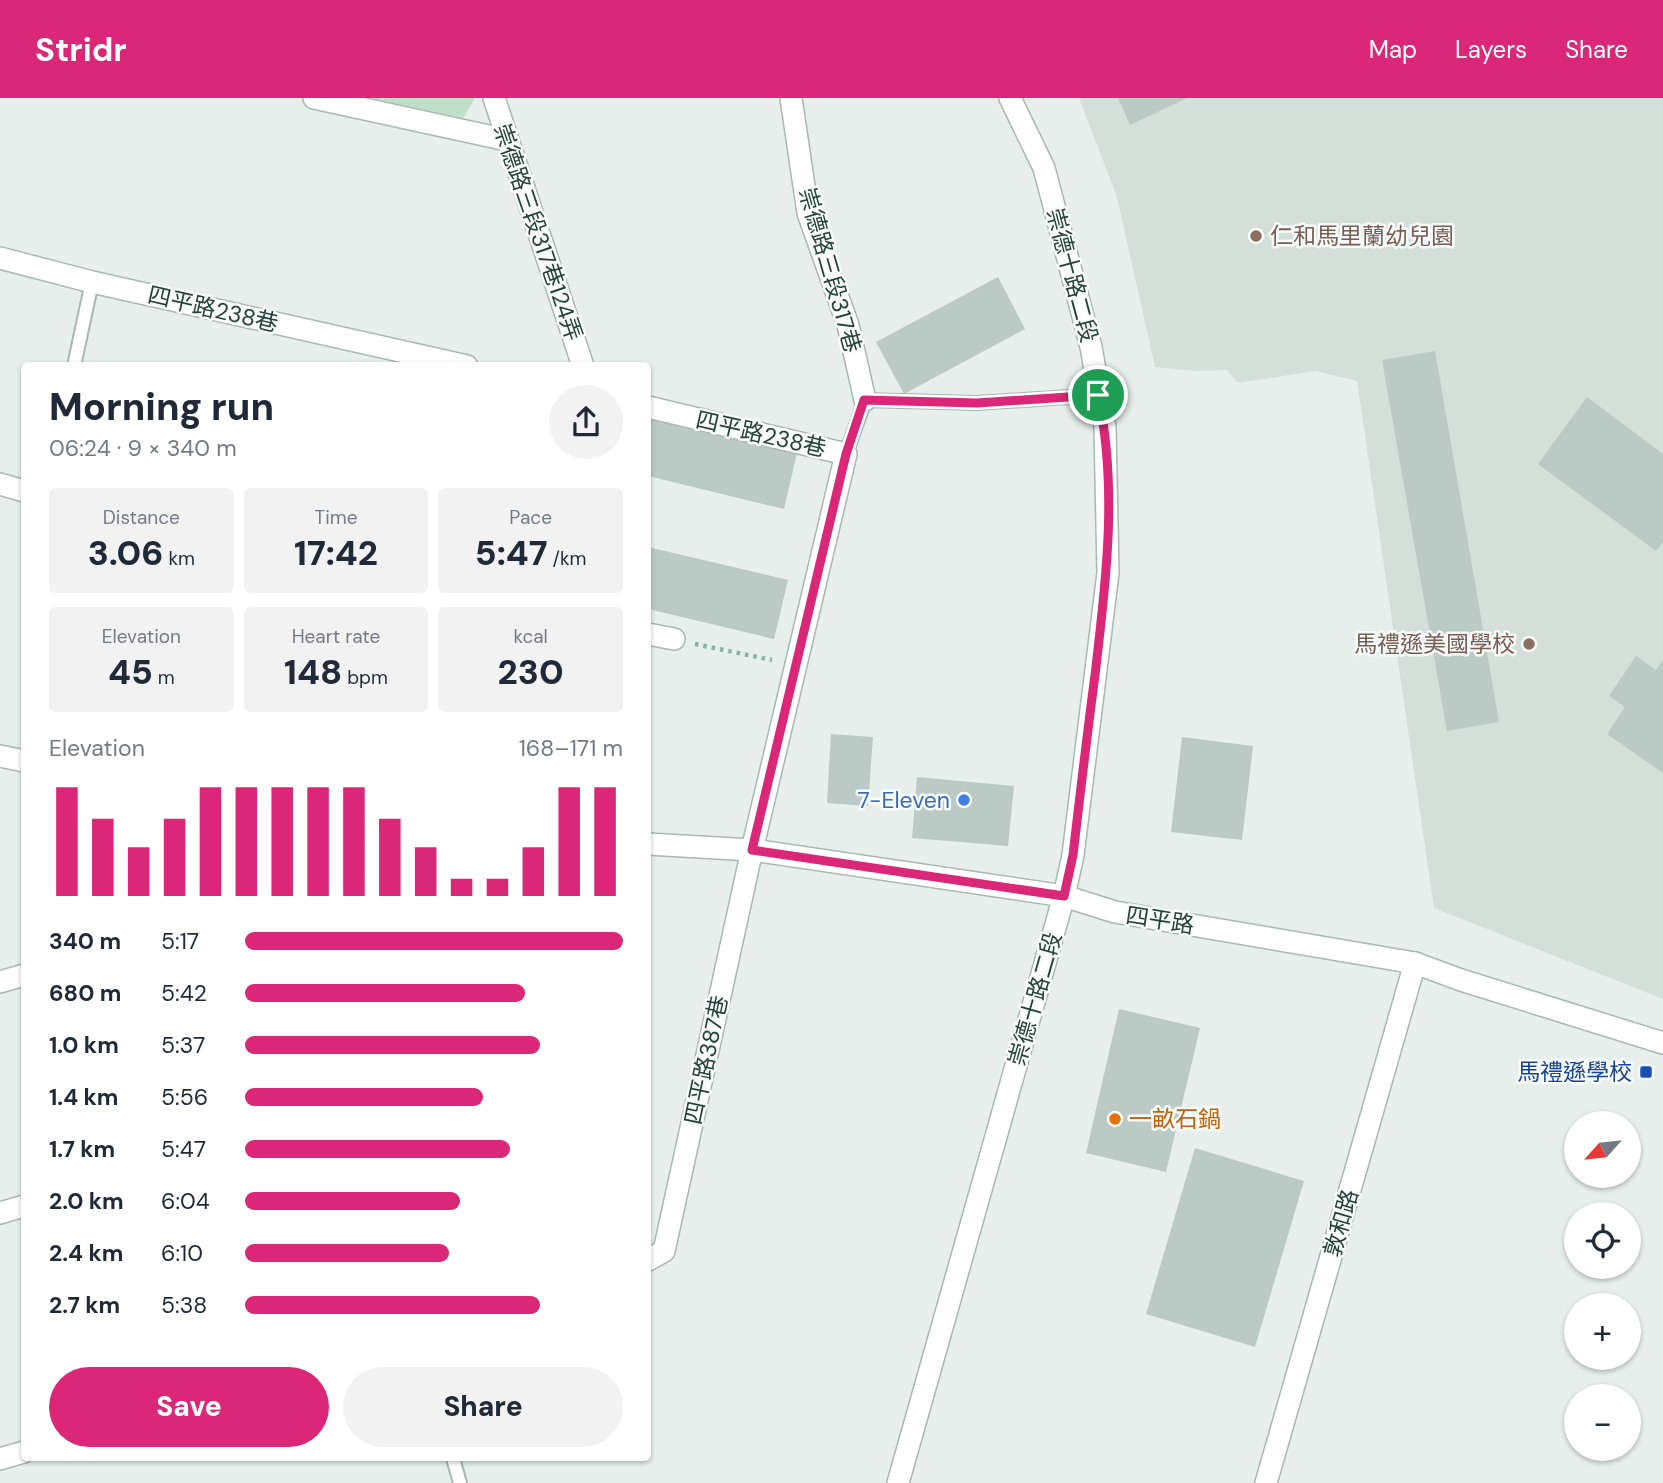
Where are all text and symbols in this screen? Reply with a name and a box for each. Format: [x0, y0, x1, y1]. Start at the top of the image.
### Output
text: Stridr [35, 28, 127, 71]
text: Map [1369, 34, 1417, 65]
text: Layers [1455, 34, 1527, 65]
text: Share [1565, 34, 1628, 65]
street label: 崇德路三段317巷124弄 [487, 119, 589, 345]
street label: 崇德路三段317巷 [792, 184, 868, 356]
street label: 崇德十路二段 [1040, 204, 1104, 346]
place label: 仁和馬里蘭幼兒園 [1270, 221, 1454, 251]
marker: 仁和馬里蘭幼兒園 [1248, 228, 1264, 244]
street label: 四平路238巷 [145, 279, 281, 339]
pin [1068, 365, 1128, 425]
icon: arrive [1079, 376, 1117, 414]
text: Morning run [49, 382, 274, 432]
button: share [549, 385, 623, 459]
street label: 四平路238巷 [693, 404, 829, 464]
text: 06:24 · 9 × 340 m [49, 433, 237, 463]
text: Distance [103, 505, 180, 530]
text: Time [315, 505, 357, 530]
text: Pace [509, 505, 552, 530]
text: 3.06 [88, 530, 163, 576]
text: 17:42 [294, 530, 378, 576]
text: 5:47 [475, 530, 547, 576]
text: km [163, 546, 195, 571]
text: /km [547, 546, 586, 571]
text: Elevation [102, 624, 181, 649]
text: Heart rate [292, 624, 380, 649]
text: kcal [513, 624, 548, 649]
place label: 馬禮遜美國學校 [1354, 629, 1515, 659]
marker: 馬禮遜美國學校 [1521, 636, 1537, 652]
text: 45 [108, 649, 153, 695]
text: 148 [284, 649, 342, 695]
text: 230 [498, 649, 564, 695]
text: m [153, 665, 175, 690]
text: bpm [342, 665, 388, 690]
text: Elevation [49, 733, 145, 763]
text: 168–171 m [519, 733, 623, 763]
place label: 7-Eleven [858, 785, 950, 815]
marker: 7-Eleven [956, 792, 972, 808]
street label: 四平路 [1124, 900, 1196, 940]
text: 340 m [49, 926, 121, 956]
text: 5:17 [161, 926, 199, 956]
street label: 崇德十路二段 [1002, 929, 1068, 1069]
text: 680 m [49, 978, 121, 1008]
text: 5:42 [161, 978, 207, 1008]
street label: 四平路387巷 [678, 993, 734, 1127]
text: 1.0 km [49, 1030, 119, 1060]
text: 5:37 [161, 1030, 205, 1060]
place label: 馬禮遜學校 [1517, 1057, 1632, 1087]
marker: 馬禮遜學校 [1638, 1064, 1654, 1080]
text: 1.4 km [49, 1082, 118, 1112]
text: 5:56 [161, 1082, 208, 1112]
place label: 一畝石鍋 [1129, 1104, 1221, 1134]
marker: 一畝石鍋 [1107, 1111, 1123, 1127]
north arrow [1564, 1111, 1642, 1188]
map controls [1564, 1111, 1641, 1461]
text: 1.7 km [49, 1134, 115, 1164]
text: 5:47 [161, 1134, 206, 1164]
text: 2.0 km [49, 1186, 124, 1216]
text: 6:04 [161, 1186, 210, 1216]
street label: 敦和路 [1317, 1186, 1365, 1260]
button: locate [1564, 1202, 1641, 1279]
text: 2.4 km [49, 1238, 123, 1268]
text: 6:10 [161, 1238, 203, 1268]
text: 2.7 km [49, 1290, 120, 1320]
text: 5:38 [161, 1290, 207, 1320]
button: + [1564, 1293, 1641, 1370]
button: Save [49, 1367, 329, 1447]
button: Share [343, 1367, 623, 1447]
button: − [1564, 1384, 1641, 1461]

